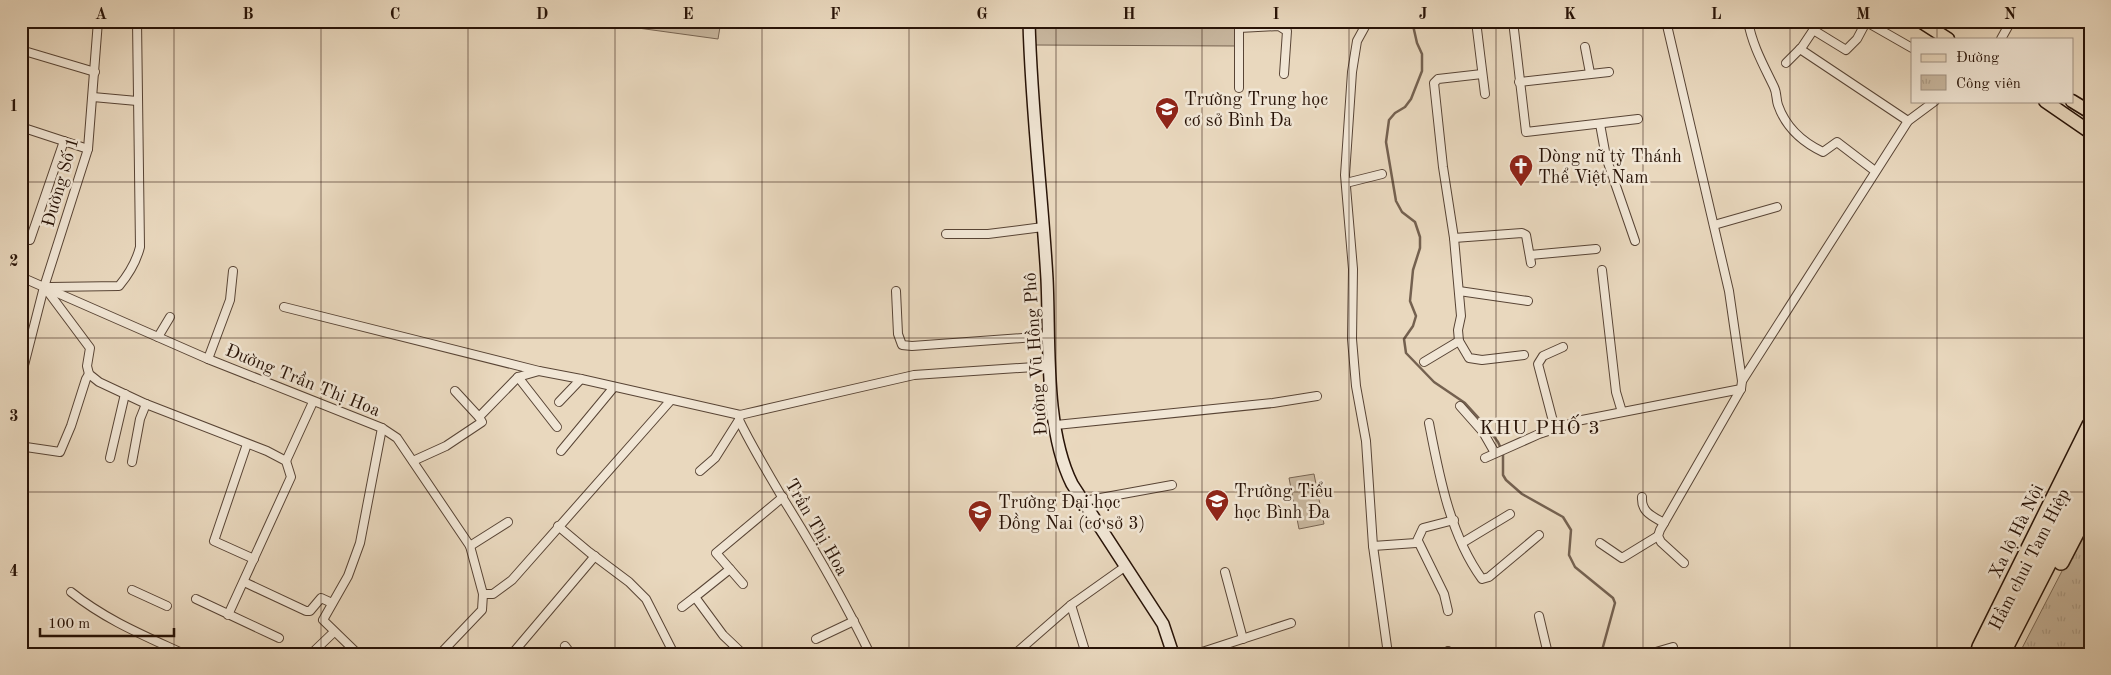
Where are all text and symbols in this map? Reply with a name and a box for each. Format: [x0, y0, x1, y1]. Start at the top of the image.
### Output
text: A [95, 7, 107, 23]
text: B [242, 7, 254, 23]
text: C [390, 7, 400, 23]
text: D [536, 7, 548, 23]
text: E [682, 7, 694, 23]
text: F [830, 7, 841, 23]
text: G [976, 7, 988, 23]
text: H [1122, 7, 1136, 23]
text: I [1272, 7, 1280, 23]
text: J [1419, 7, 1428, 23]
text: K [1564, 7, 1576, 23]
text: L [1711, 7, 1722, 23]
text: M [1856, 7, 1870, 23]
text: N [2004, 7, 2017, 23]
legend [1911, 38, 2074, 102]
text: Đường [1956, 51, 1999, 66]
text: Công viên [1956, 77, 2021, 92]
place label: Trường Trung học cơ sở Bình Đa [1184, 91, 1328, 130]
school or university icon: Trường Trung học cơ sở Bình Đa [1154, 96, 1180, 130]
text: 1 [9, 99, 19, 115]
street label: Đường Số 1 [39, 135, 82, 229]
place label: Dòng nữ tỳ Thánh Thể Việt Nam [1538, 148, 1682, 187]
church icon: Dòng nữ tỳ Thánh Thể Việt Nam [1508, 153, 1534, 187]
text: 2 [9, 254, 19, 270]
street label: Đường Vũ Hồng Phô [1018, 272, 1051, 436]
street label: Đường Trần Thị Hoa [223, 339, 384, 420]
text: 3 [9, 409, 19, 425]
district label: KHU PHỐ 3 [1479, 414, 1601, 439]
street label: Trần Thị Hoa [781, 475, 854, 579]
place label: Trường Tiểu học Bình Đa [1234, 481, 1333, 522]
street label: Xa lộ Hà Nội [1986, 482, 2047, 581]
street label: Hầm chui Tam Hiệp [1984, 484, 2073, 633]
school or university icon: Trường Tiểu học Bình Đa [1204, 488, 1230, 522]
place label: Trường Đại học Đồng Nai (cơ sở 3) [998, 494, 1145, 533]
school or university icon: Trường Đại học Đồng Nai (cơ sở 3) [967, 499, 993, 533]
text: 4 [9, 564, 19, 580]
scale bar [40, 605, 174, 637]
text: 100 m [48, 617, 90, 632]

